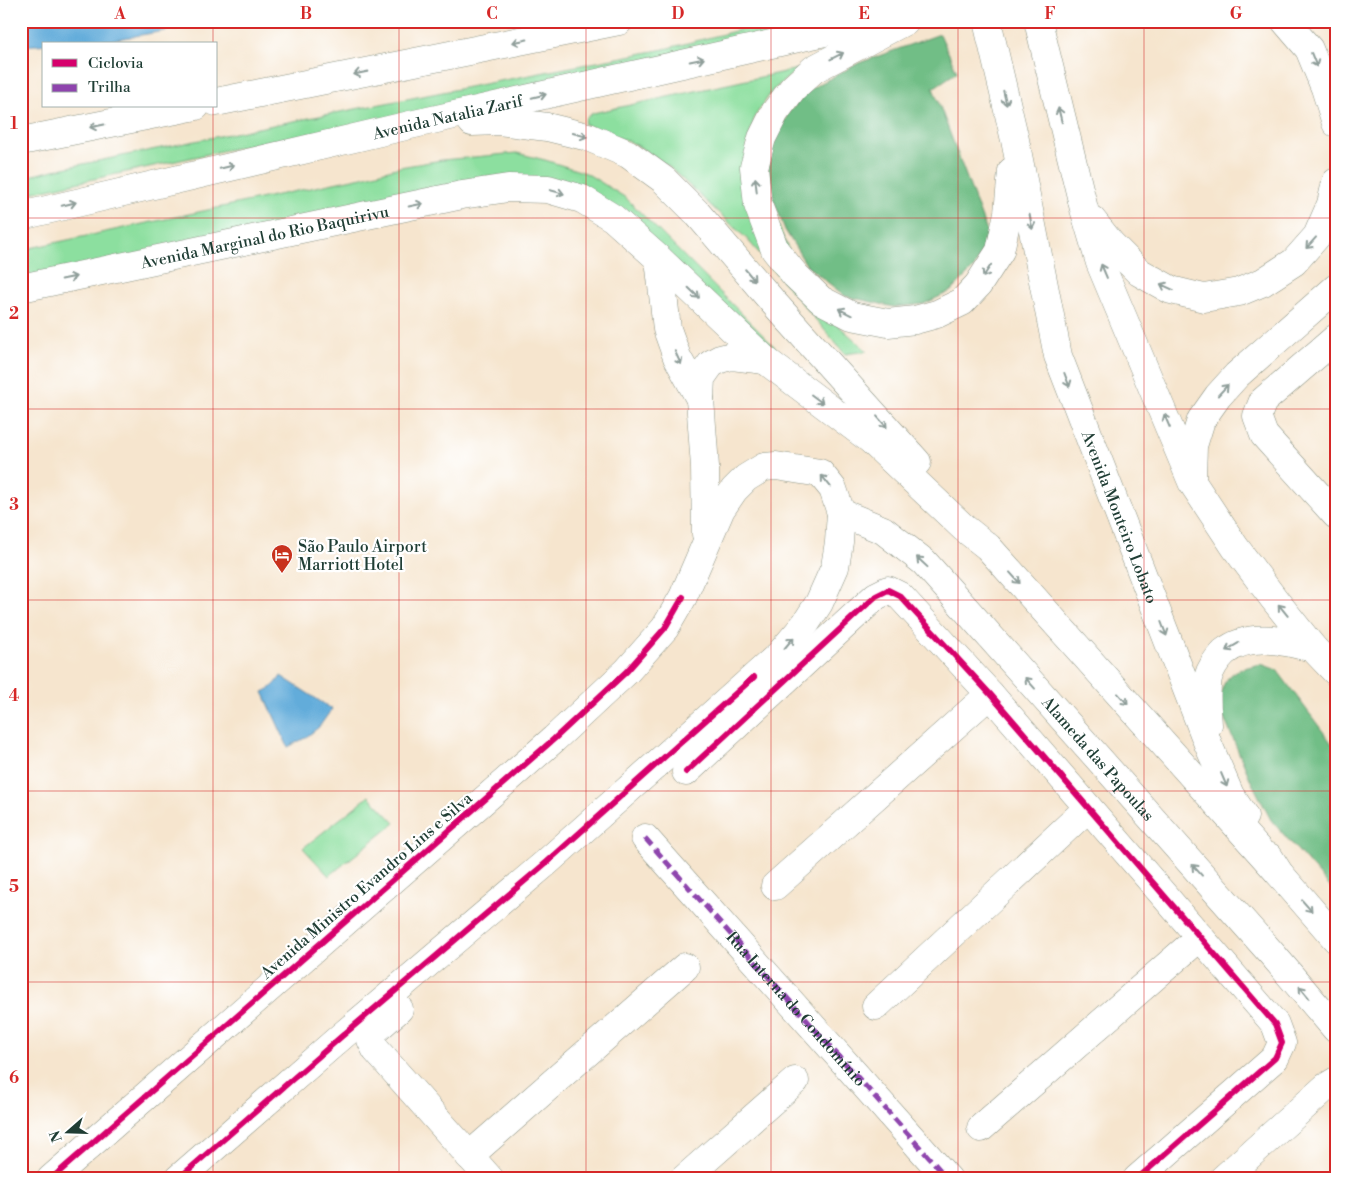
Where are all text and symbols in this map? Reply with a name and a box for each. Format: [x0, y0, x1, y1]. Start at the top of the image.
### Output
text: A [113, 4, 126, 24]
text: B [300, 4, 312, 24]
text: C [486, 4, 498, 24]
text: D [672, 4, 685, 24]
text: E [858, 4, 870, 24]
text: F [1044, 4, 1056, 24]
text: G [1230, 4, 1243, 24]
one-way arrow [513, 37, 529, 46]
legend [42, 42, 218, 108]
one-way arrow [830, 51, 844, 61]
one-way arrow [1309, 52, 1319, 67]
text: Ciclovia [88, 54, 144, 73]
one-way arrow [689, 55, 705, 64]
one-way arrow [353, 69, 369, 78]
text: Trilha [88, 78, 131, 97]
one-way arrow [1001, 89, 1010, 105]
street label: Avenida Natalia Zarif [370, 91, 526, 145]
one-way arrow [530, 91, 546, 100]
one-way arrow [1055, 107, 1064, 123]
text: 1 [10, 114, 18, 134]
one-way arrow [89, 122, 105, 131]
one-way arrow [571, 131, 587, 141]
one-way arrow [218, 162, 234, 171]
one-way arrow [751, 178, 761, 194]
one-way arrow [548, 188, 564, 197]
one-way arrow [60, 199, 76, 208]
one-way arrow [408, 200, 424, 209]
street label: Avenida Marginal do Rio Baquirivu [138, 202, 391, 274]
one-way arrow [1027, 213, 1036, 229]
one-way arrow [1305, 236, 1317, 249]
one-way arrow [982, 264, 992, 278]
one-way arrow [1098, 264, 1108, 279]
one-way arrow [744, 269, 756, 282]
one-way arrow [61, 273, 77, 282]
one-way arrow [1160, 282, 1175, 291]
one-way arrow [688, 287, 700, 299]
text: 2 [9, 304, 19, 324]
one-way arrow [838, 307, 853, 316]
one-way arrow [674, 350, 684, 365]
one-way arrow [1063, 372, 1073, 387]
one-way arrow [1217, 383, 1229, 396]
one-way arrow [810, 394, 824, 404]
one-way arrow [1161, 414, 1171, 429]
one-way arrow [876, 416, 888, 429]
street label: Avenida Monteiro Lobato [1077, 427, 1162, 606]
one-way arrow [821, 474, 832, 487]
text: 3 [9, 495, 19, 515]
place label: São Paulo Airport Marriott Hotel [298, 537, 427, 575]
hotel icon: São Paulo Airport Marriott Hotel [270, 543, 294, 574]
one-way arrow [916, 556, 929, 568]
one-way arrow [1009, 571, 1021, 584]
one-way arrow [1277, 604, 1288, 617]
one-way arrow [1160, 621, 1169, 636]
one-way arrow [783, 636, 794, 649]
one-way arrow [1226, 643, 1240, 653]
one-way arrow [1024, 677, 1036, 690]
text: 4 [9, 686, 20, 706]
street label: Alameda das Papoulas [1037, 692, 1158, 825]
one-way arrow [1118, 692, 1129, 705]
one-way arrow [1219, 772, 1229, 787]
street label: Avenida Ministro Evandro Lins e Silva [256, 788, 477, 984]
one-way arrow [1191, 863, 1203, 876]
text: 5 [9, 877, 19, 897]
one-way arrow [1301, 899, 1312, 912]
street label: Rua Interna do Condomínio [721, 927, 870, 1091]
one-way arrow [1298, 985, 1310, 998]
text: 6 [9, 1068, 19, 1088]
north arrow [42, 1108, 92, 1158]
text: N [46, 1128, 67, 1144]

